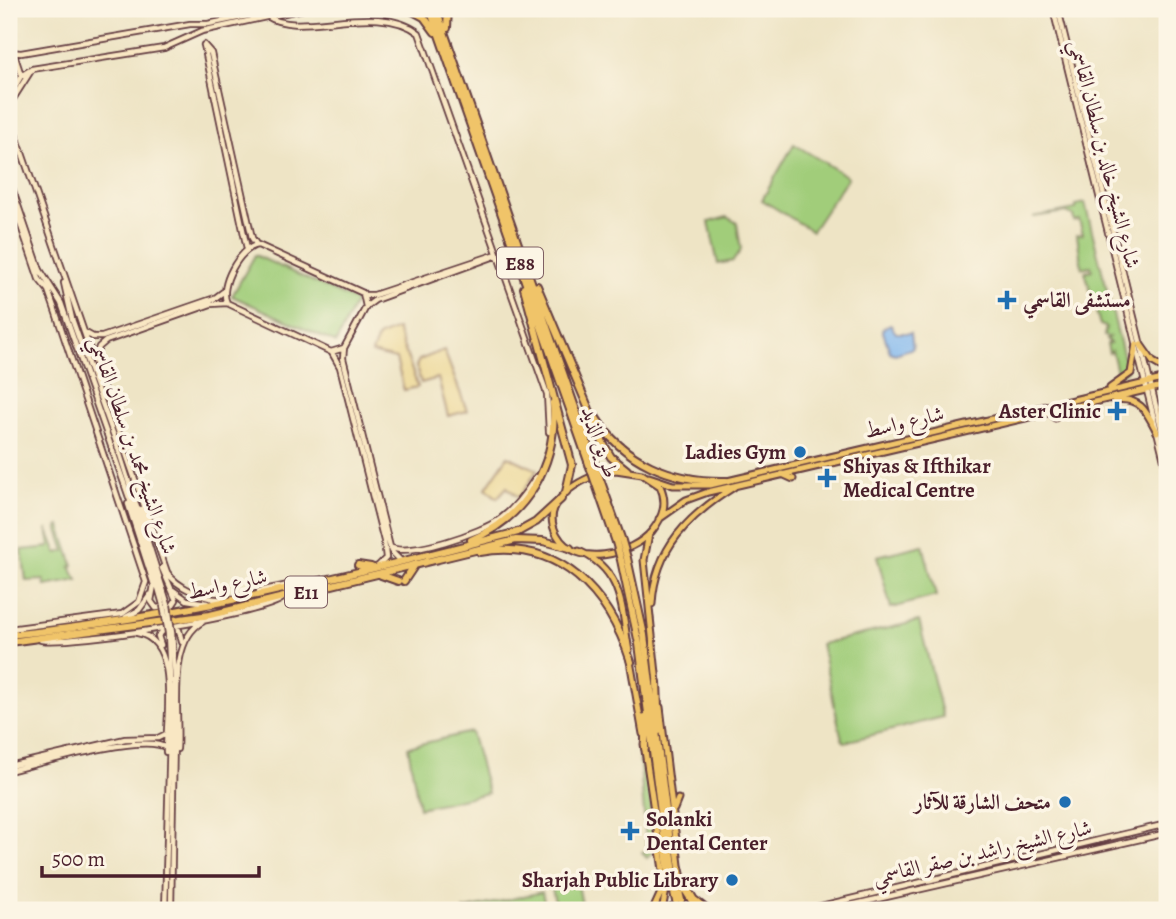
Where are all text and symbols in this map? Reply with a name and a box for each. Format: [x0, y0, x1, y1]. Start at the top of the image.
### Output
street label: شارع الشيخ خالد بن سلطان القاسمي [1057, 37, 1147, 273]
road number: E88 [497, 247, 543, 278]
place label: مستشفى القاسمي [1023, 286, 1131, 319]
marker: مستشفى القاسمي [997, 290, 1017, 310]
street label: شارع الشيخ محمد بن سلطان القاسمي [77, 332, 184, 560]
place label: Aster Clinic [998, 397, 1101, 425]
street label: شارع واسط [861, 399, 948, 449]
marker: Aster Clinic [1107, 401, 1127, 421]
street label: طريق الذيد [575, 402, 625, 482]
place label: Ladies Gym [685, 438, 786, 466]
marker: Ladies Gym [792, 444, 808, 460]
place label: Shiyas & Ifthikar Medical Centre [843, 452, 991, 504]
marker: Shiyas & Ifthikar Medical Centre [817, 468, 837, 488]
street label: شارع واسط [184, 562, 270, 610]
road number: E11 [285, 576, 327, 608]
place label: متحف الشارقة للآثار [913, 788, 1051, 816]
marker: متحف الشارقة للآثار [1057, 794, 1073, 810]
place label: Solanki Dental Center [646, 805, 768, 857]
street label: شارع الشيخ راشد بن صقر القاسمي [870, 813, 1096, 897]
marker: Solanki Dental Center [620, 821, 640, 841]
scale bar [42, 835, 259, 879]
text: 500 m [52, 845, 105, 873]
place label: Sharjah Public Library [522, 866, 719, 894]
marker: Sharjah Public Library [724, 872, 740, 888]

